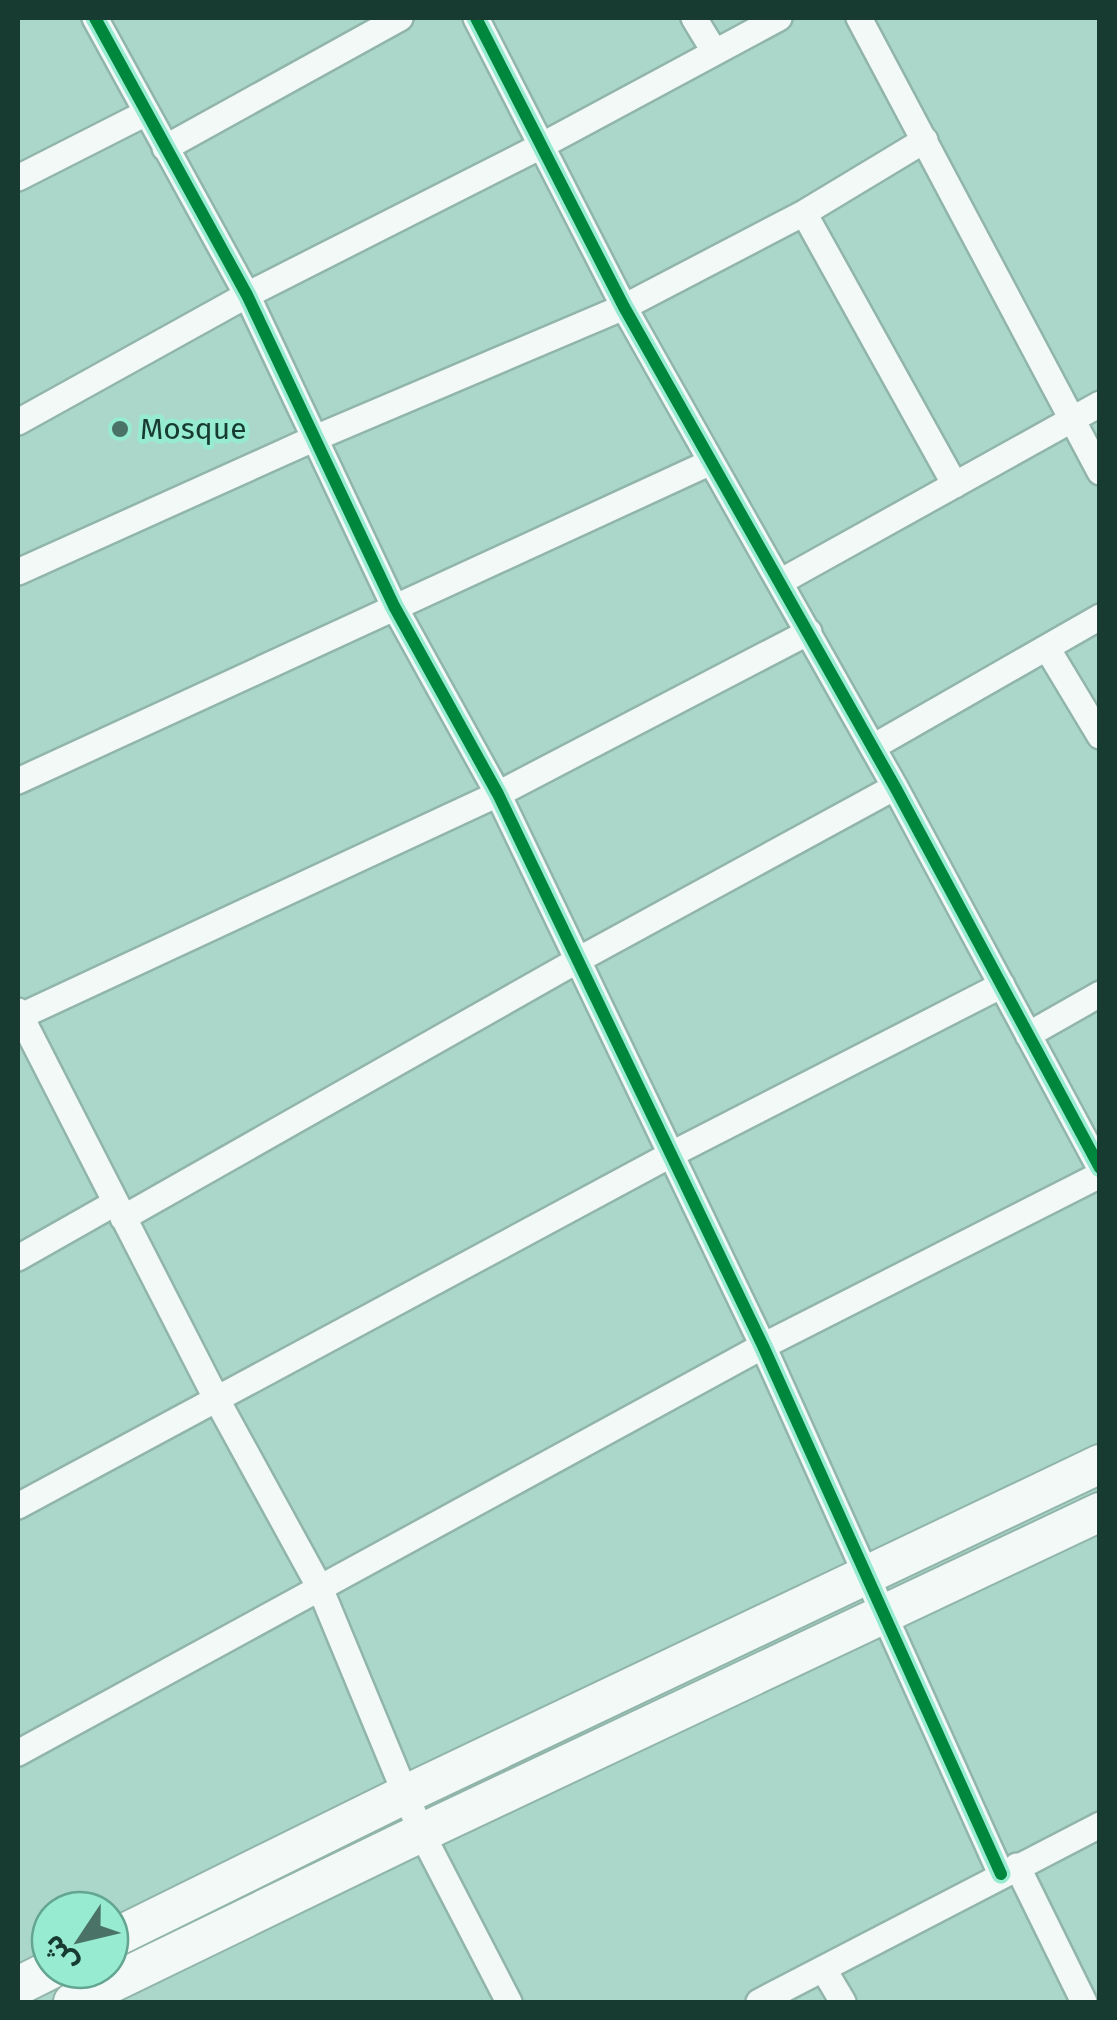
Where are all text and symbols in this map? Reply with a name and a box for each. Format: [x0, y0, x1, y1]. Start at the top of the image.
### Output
place label: Mosque [140, 411, 247, 447]
marker: Mosque [109, 418, 131, 440]
north arrow [30, 1890, 130, 1990]
text: ش [35, 1929, 84, 1979]

